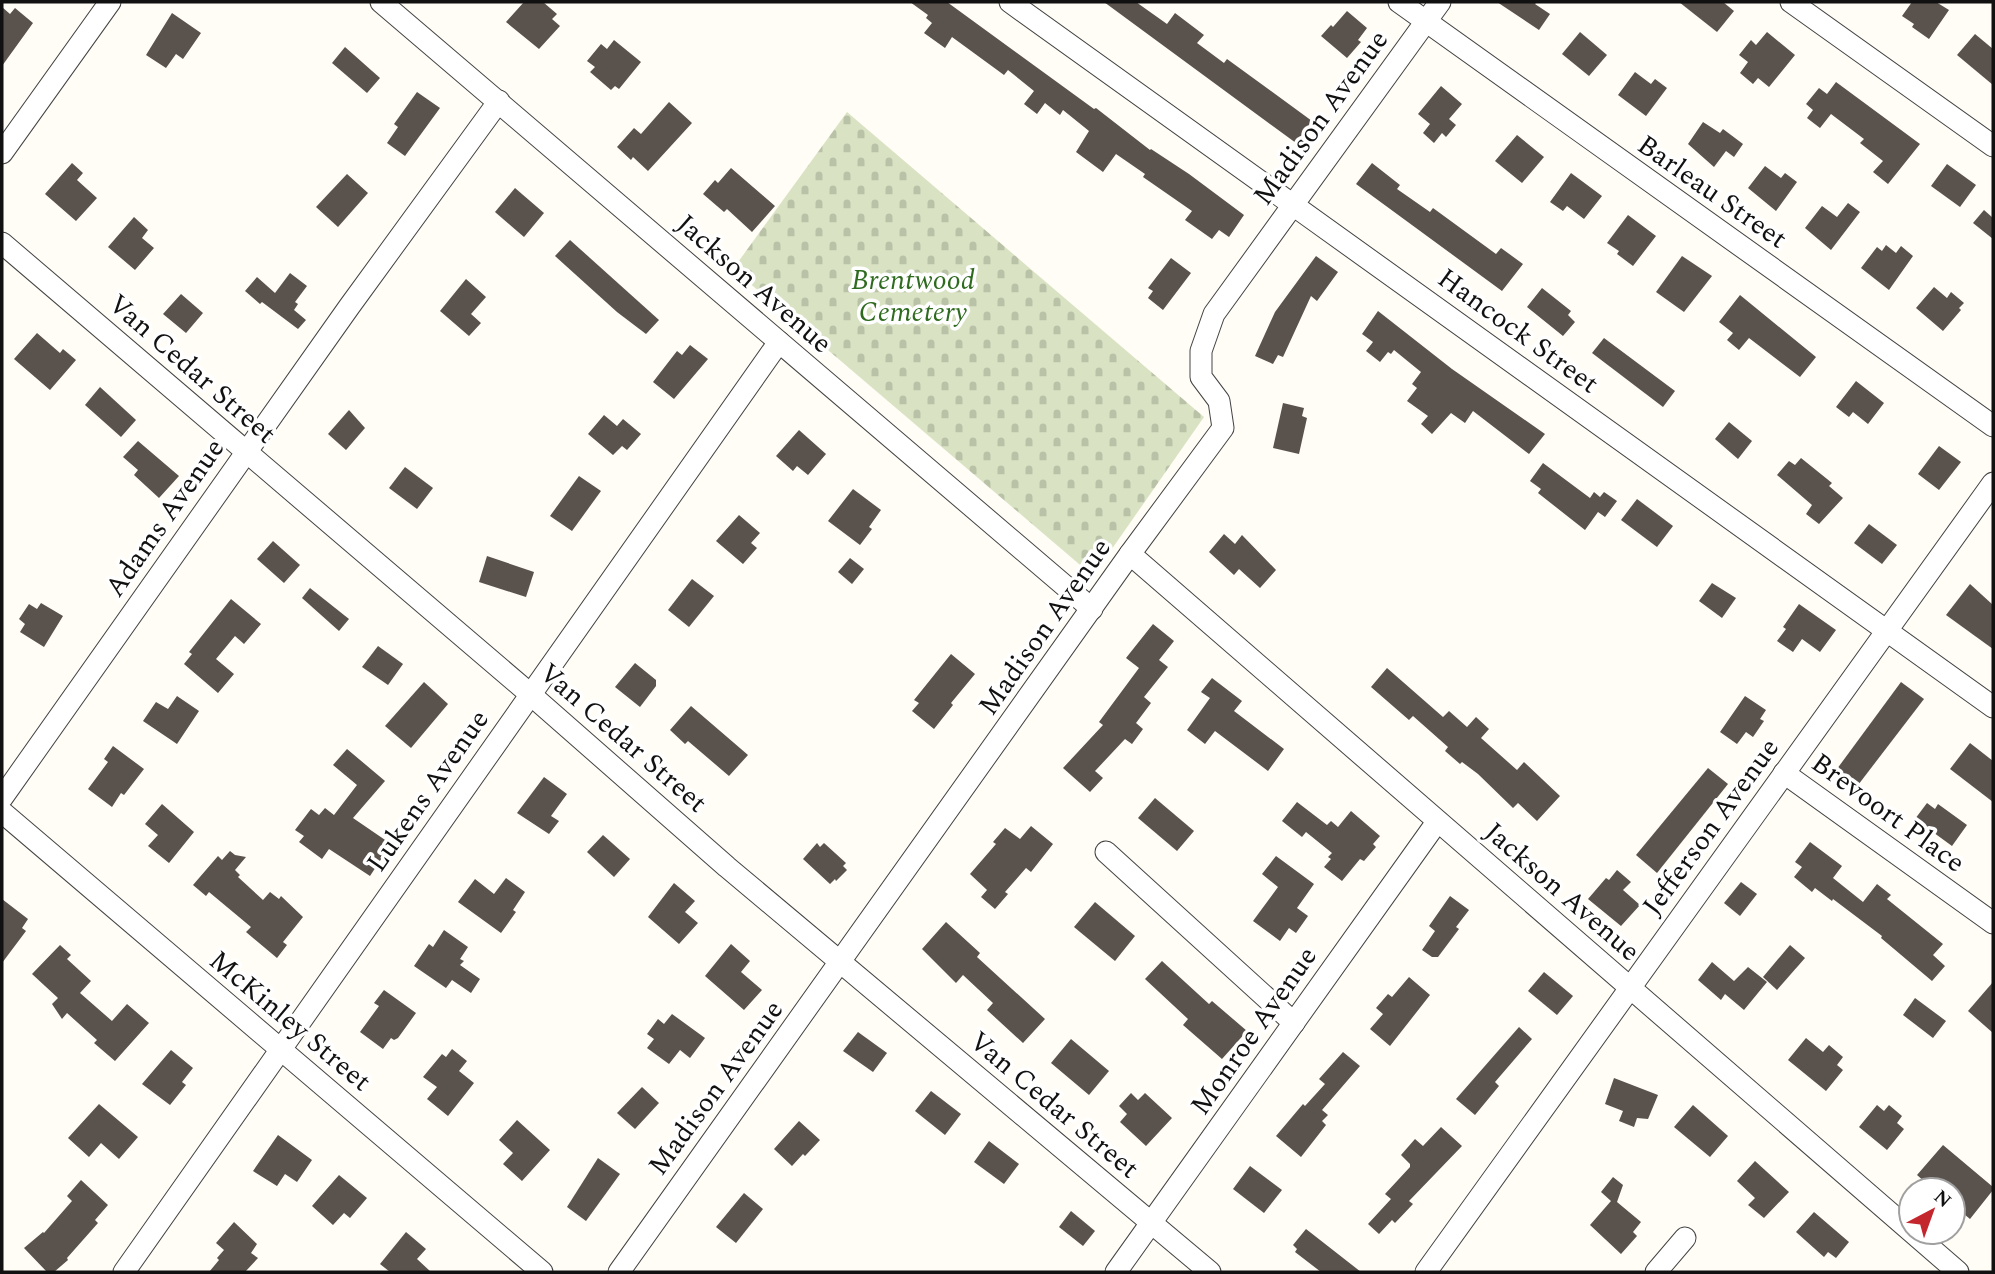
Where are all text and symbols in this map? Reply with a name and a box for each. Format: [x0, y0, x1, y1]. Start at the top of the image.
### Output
street label: Madison Avenue [1243, 21, 1399, 215]
street label: Barleau Street [1628, 124, 1796, 260]
street label: Jackson Avenue [666, 204, 842, 364]
street label: Hancock Street [1428, 258, 1608, 405]
park label: Brentwood Cemetery [851, 259, 975, 334]
street label: Van Cedar Street [98, 284, 286, 455]
street label: Adams Avenue [94, 430, 236, 606]
street label: Madison Avenue [968, 530, 1122, 724]
street label: Van Cedar Street [529, 653, 717, 824]
street label: Lukens Avenue [356, 701, 500, 881]
street label: Jefferson Avenue [1632, 729, 1790, 925]
street label: Brevoort Place [1802, 742, 1974, 884]
street label: Jackson Avenue [1474, 812, 1650, 972]
street label: Monroe Avenue [1180, 938, 1328, 1124]
street label: McKinley Street [199, 940, 381, 1102]
street label: Madison Avenue [638, 991, 794, 1185]
street label: Van Cedar Street [959, 1021, 1149, 1189]
north arrow [1897, 1176, 1967, 1246]
text: N [1927, 1183, 1958, 1215]

